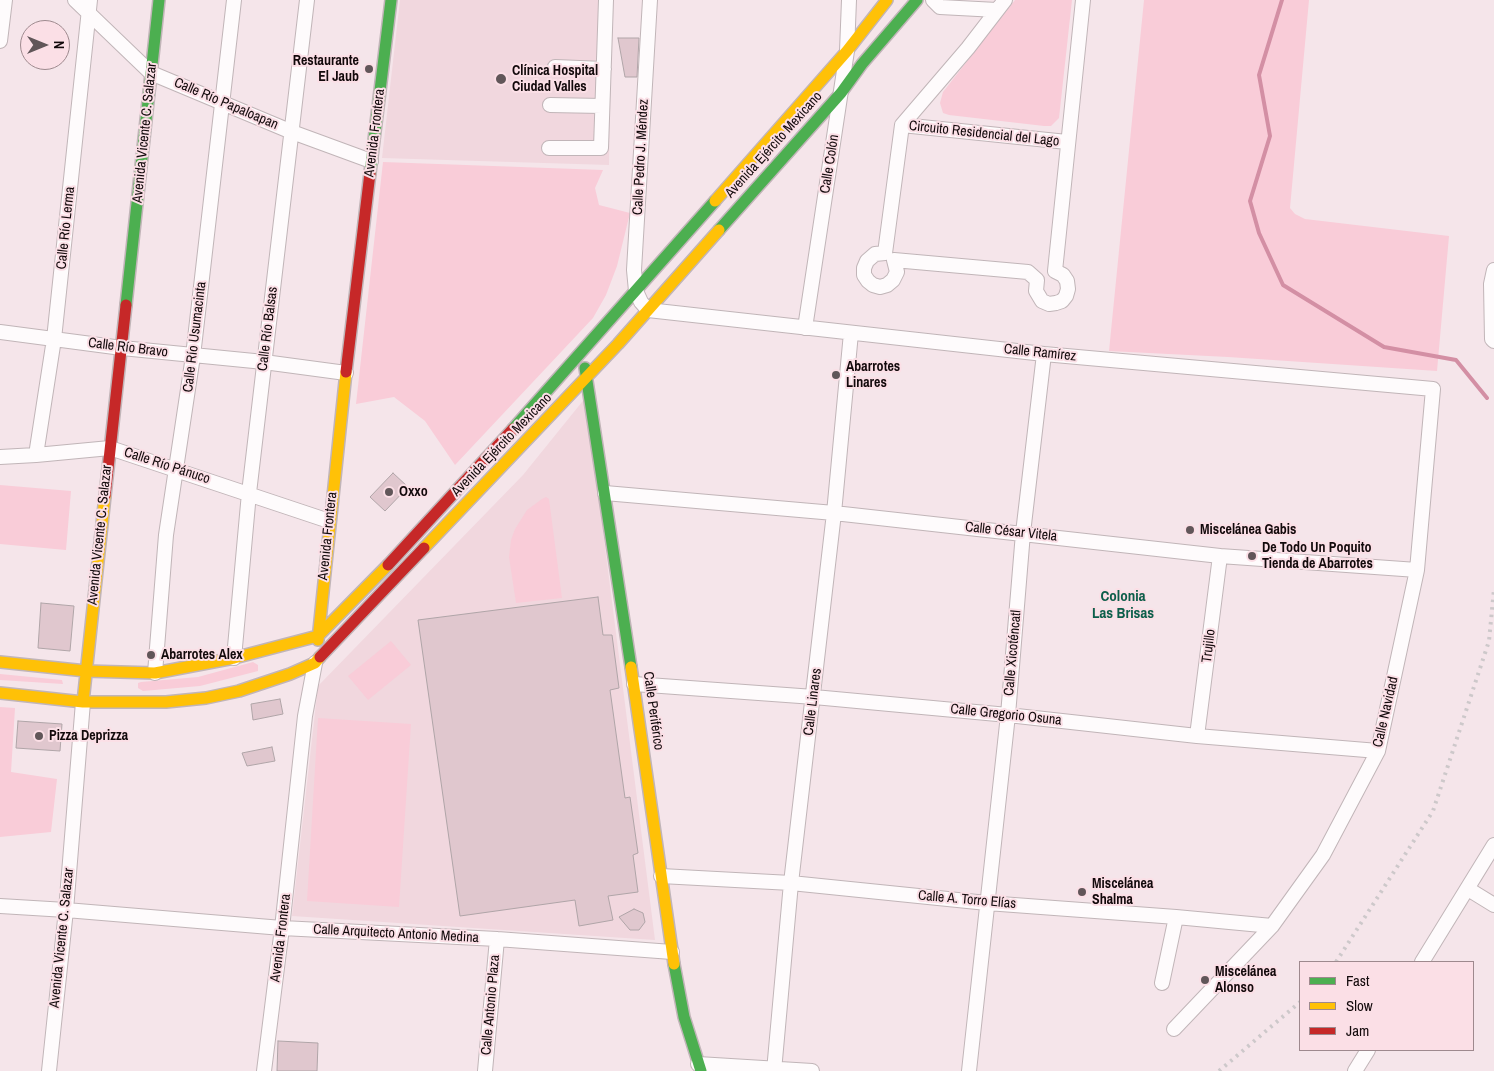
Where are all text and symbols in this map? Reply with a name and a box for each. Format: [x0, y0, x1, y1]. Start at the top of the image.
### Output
north arrow [20, 20, 70, 70]
text: N [50, 41, 68, 49]
place label: Restaurante El Jaub [293, 53, 359, 85]
street label: Avenida Vicente C. Salazar [129, 62, 161, 204]
marker: Restaurante El Jaub [363, 63, 375, 75]
place label: Clínica Hospital Ciudad Valles [512, 63, 598, 95]
marker: Clínica Hospital Ciudad Valles [494, 72, 508, 86]
street label: Calle Río Papaloapan [171, 74, 281, 134]
street label: Avenida Frontera [361, 88, 389, 178]
street label: Avenida Ejército Mexicano [722, 88, 826, 202]
street label: Calle Pedro J. Méndez [630, 99, 652, 215]
street label: Circuito Residencial del Lago [908, 118, 1060, 150]
street label: Calle Colón [817, 133, 843, 195]
street label: Calle Río Lerma [53, 186, 79, 270]
street label: Calle Río Usumacinta [180, 281, 210, 393]
street label: Calle Río Balsas [254, 286, 282, 372]
street label: Calle Río Bravo [87, 335, 169, 361]
street label: Calle Ramírez [1003, 341, 1077, 365]
place label: Abarrotes Linares [846, 359, 900, 392]
marker: Abarrotes Linares [830, 369, 842, 381]
street label: Avenida Ejército Mexicano [448, 390, 556, 500]
street label: Calle Río Pánuco [122, 444, 212, 488]
street label: Avenida Vicente C. Salazar [84, 464, 116, 606]
place label: Oxxo [399, 484, 428, 500]
marker: Oxxo [383, 486, 395, 498]
street label: Avenida Frontera [315, 491, 341, 581]
street label: Calle César Vitela [964, 519, 1058, 545]
place label: Miscelánea Gabis [1200, 522, 1296, 538]
marker: Miscelánea Gabis [1184, 524, 1196, 536]
place label: De Todo Un Poquito Tienda de Abarrotes [1262, 540, 1373, 572]
marker: De Todo Un Poquito Tienda de Abarrotes [1246, 550, 1258, 562]
district label: Colonia Las Brisas [1092, 588, 1154, 623]
street label: Calle Xicoténcatl [1001, 609, 1025, 697]
street label: Trujillo [1199, 628, 1219, 664]
place label: Abarrotes Alex [161, 647, 243, 663]
marker: Abarrotes Alex [145, 649, 157, 661]
street label: Calle Linares [801, 667, 825, 737]
street label: Calle Periférico [639, 671, 667, 751]
street label: Calle Navidad [1370, 675, 1402, 749]
street label: Calle Gregorio Osuna [950, 701, 1062, 729]
place label: Pizza Deprizza [49, 728, 128, 744]
marker: Pizza Deprizza [33, 730, 45, 742]
street label: Avenida Vicente C. Salazar [46, 867, 78, 1009]
place label: Miscelánea Shalma [1092, 876, 1153, 909]
marker: Miscelánea Shalma [1076, 886, 1088, 898]
street label: Calle A. Torro Elías [917, 887, 1017, 913]
street label: Avenida Frontera [267, 893, 295, 983]
street label: Calle Arquitecto Antonio Medina [313, 921, 479, 947]
street label: Calle Antonio Plaza [478, 954, 504, 1056]
legend [1299, 961, 1474, 1051]
place label: Miscelánea Alonso [1215, 964, 1276, 996]
text: Fast [1346, 970, 1369, 991]
marker: Miscelánea Alonso [1199, 974, 1211, 986]
text: Slow [1346, 995, 1373, 1016]
text: Jam [1346, 1020, 1369, 1041]

